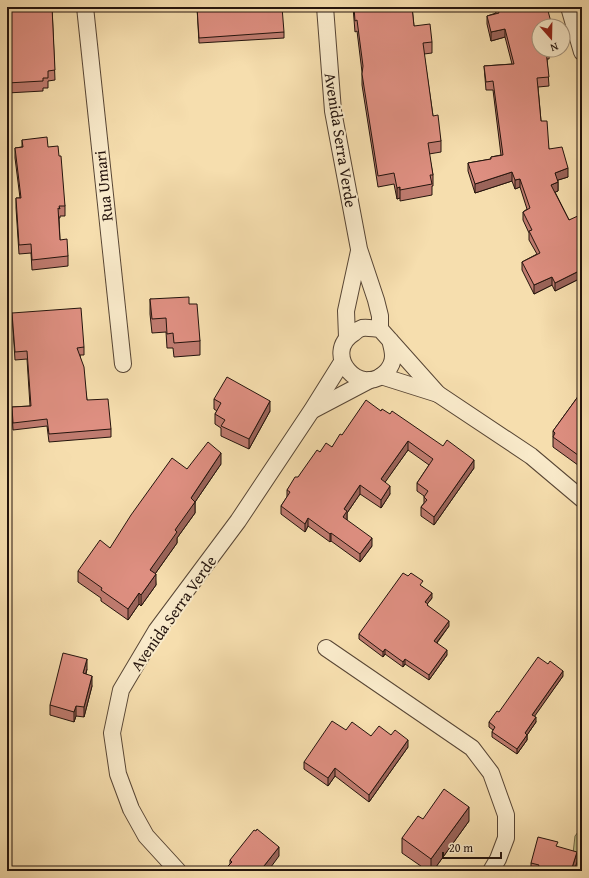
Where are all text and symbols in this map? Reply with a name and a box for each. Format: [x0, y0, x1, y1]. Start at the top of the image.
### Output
north arrow [531, 18, 571, 58]
text: N [548, 39, 561, 56]
street label: Avenida Serra Verde [319, 71, 363, 209]
street label: Rua Umari [87, 149, 119, 223]
street label: Avenida Serra Verde [124, 550, 222, 676]
scale bar [443, 834, 501, 860]
text: 20 m [449, 839, 473, 856]

